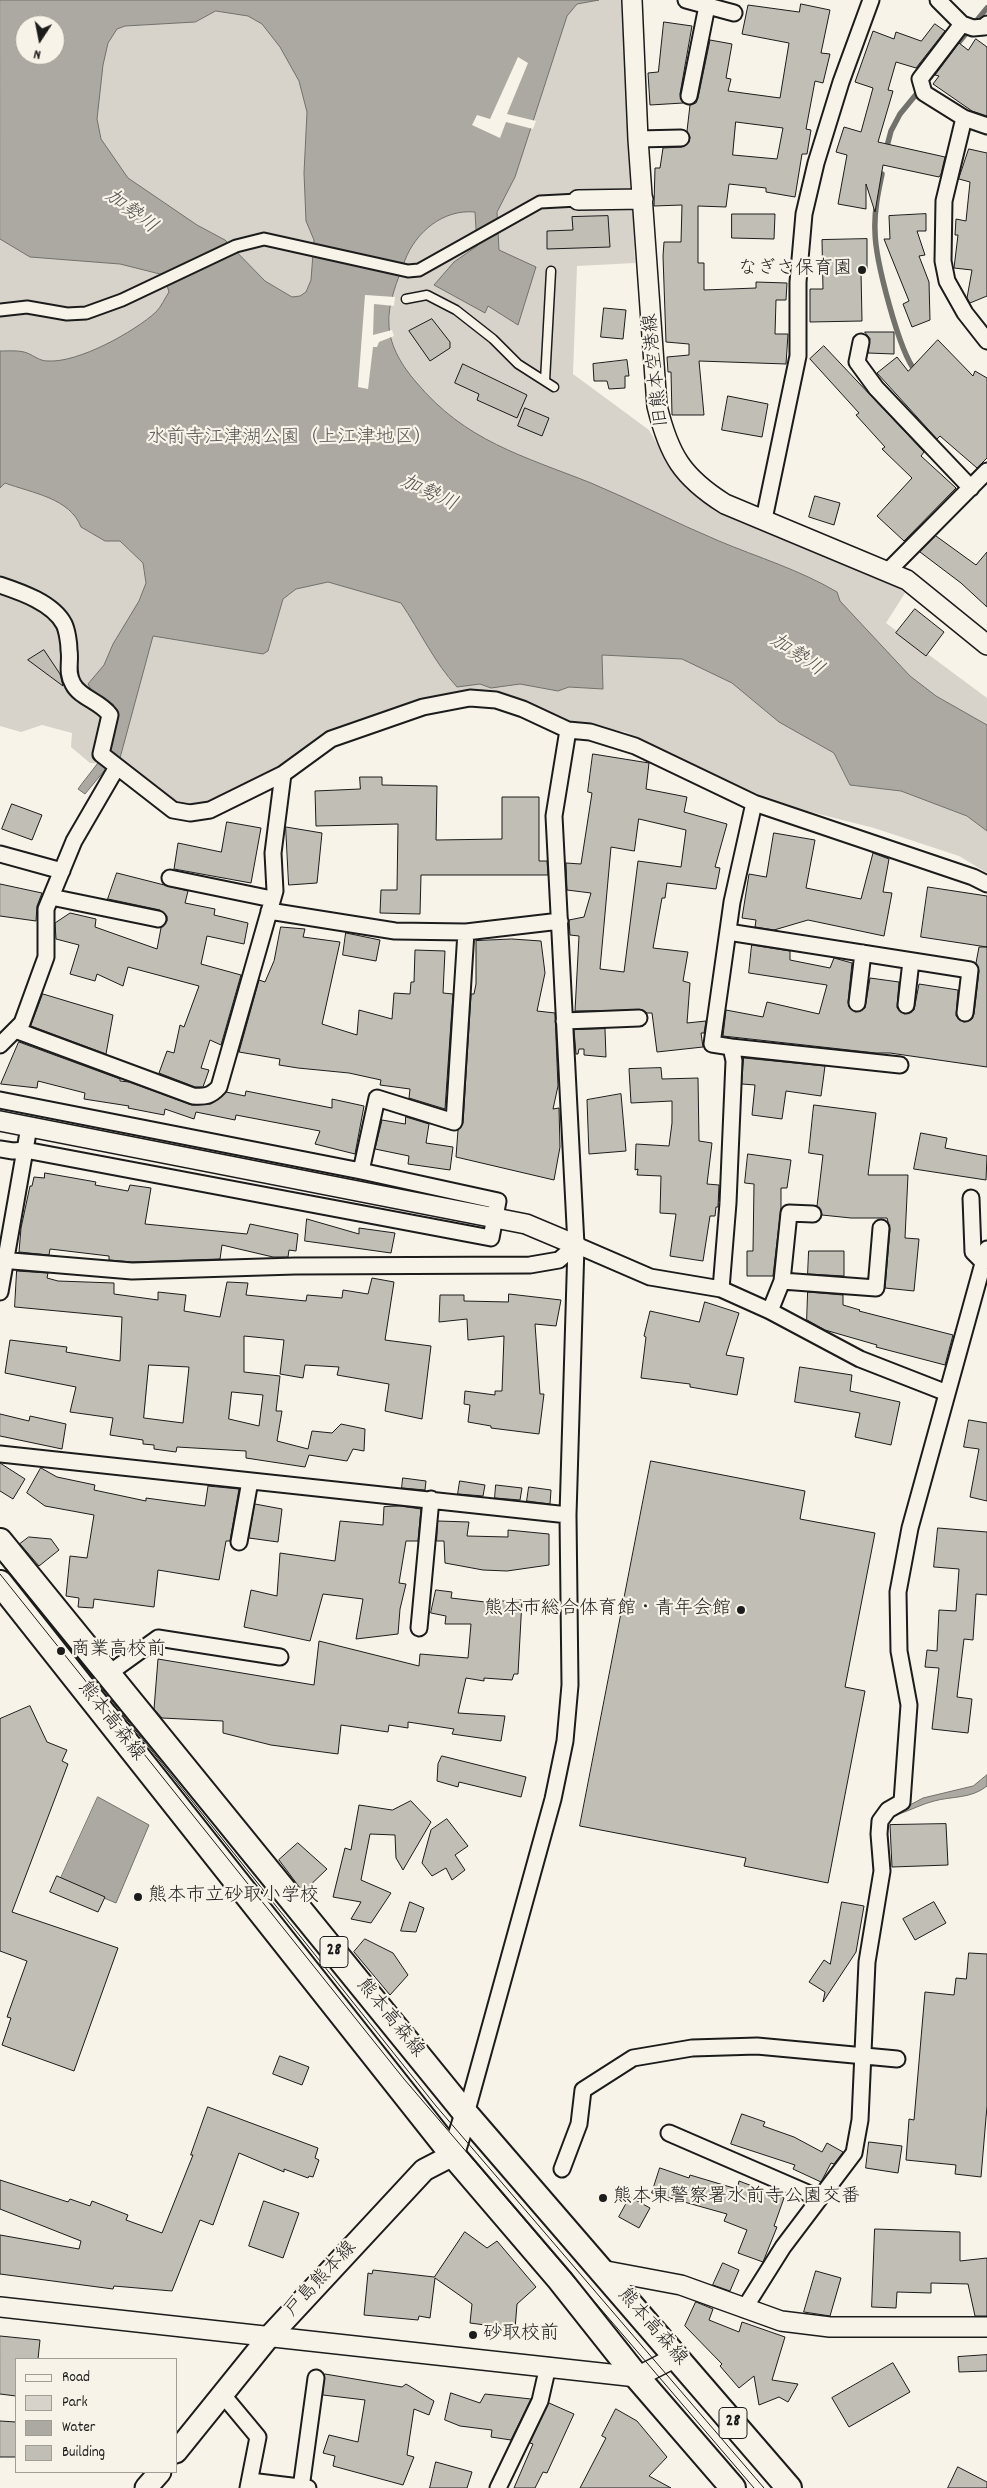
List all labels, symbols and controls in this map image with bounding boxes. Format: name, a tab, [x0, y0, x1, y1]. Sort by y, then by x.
north arrow	[15, 15, 65, 65]
text: N	[32, 43, 43, 64]
water label: 加勢川	[99, 185, 161, 241]
place label: なぎさ保育園	[738, 259, 852, 281]
marker: なぎさ保育園	[856, 264, 868, 276]
street label: 旧熊本空港線	[641, 312, 675, 428]
park label: 水前寺江津湖公園（上江津地区）	[148, 428, 432, 450]
water label: 加勢川	[396, 471, 460, 519]
water label: 加勢川	[764, 630, 828, 684]
place label: 熊本市総合体育館・青年会館	[484, 1599, 731, 1621]
marker: 熊本市総合体育館・青年会館	[735, 1604, 747, 1616]
place label: 商業高校前	[71, 1640, 166, 1662]
marker: 商業高校前	[55, 1645, 67, 1657]
street label: 熊本高森線	[72, 1678, 148, 1766]
place label: 熊本市立砂取小学校	[148, 1886, 319, 1908]
marker: 熊本市立砂取小学校	[132, 1891, 144, 1903]
road number: 28	[320, 1936, 348, 1968]
street label: 熊本高森線	[350, 1975, 428, 2063]
place label: 熊本東警察署水前寺公園交番	[613, 2187, 860, 2209]
marker: 熊本東警察署水前寺公園交番	[597, 2192, 609, 2204]
street label: 戸島熊本線	[281, 2237, 363, 2323]
street label: 熊本高森線	[611, 2285, 691, 2371]
place label: 砂取校前	[483, 2324, 559, 2346]
marker: 砂取校前	[467, 2329, 479, 2341]
legend	[15, 2358, 178, 2473]
text: Road	[62, 2367, 90, 2389]
text: Park	[62, 2392, 88, 2414]
road number: 28	[719, 2408, 747, 2438]
text: Water	[62, 2417, 95, 2439]
text: Building	[62, 2442, 105, 2464]

